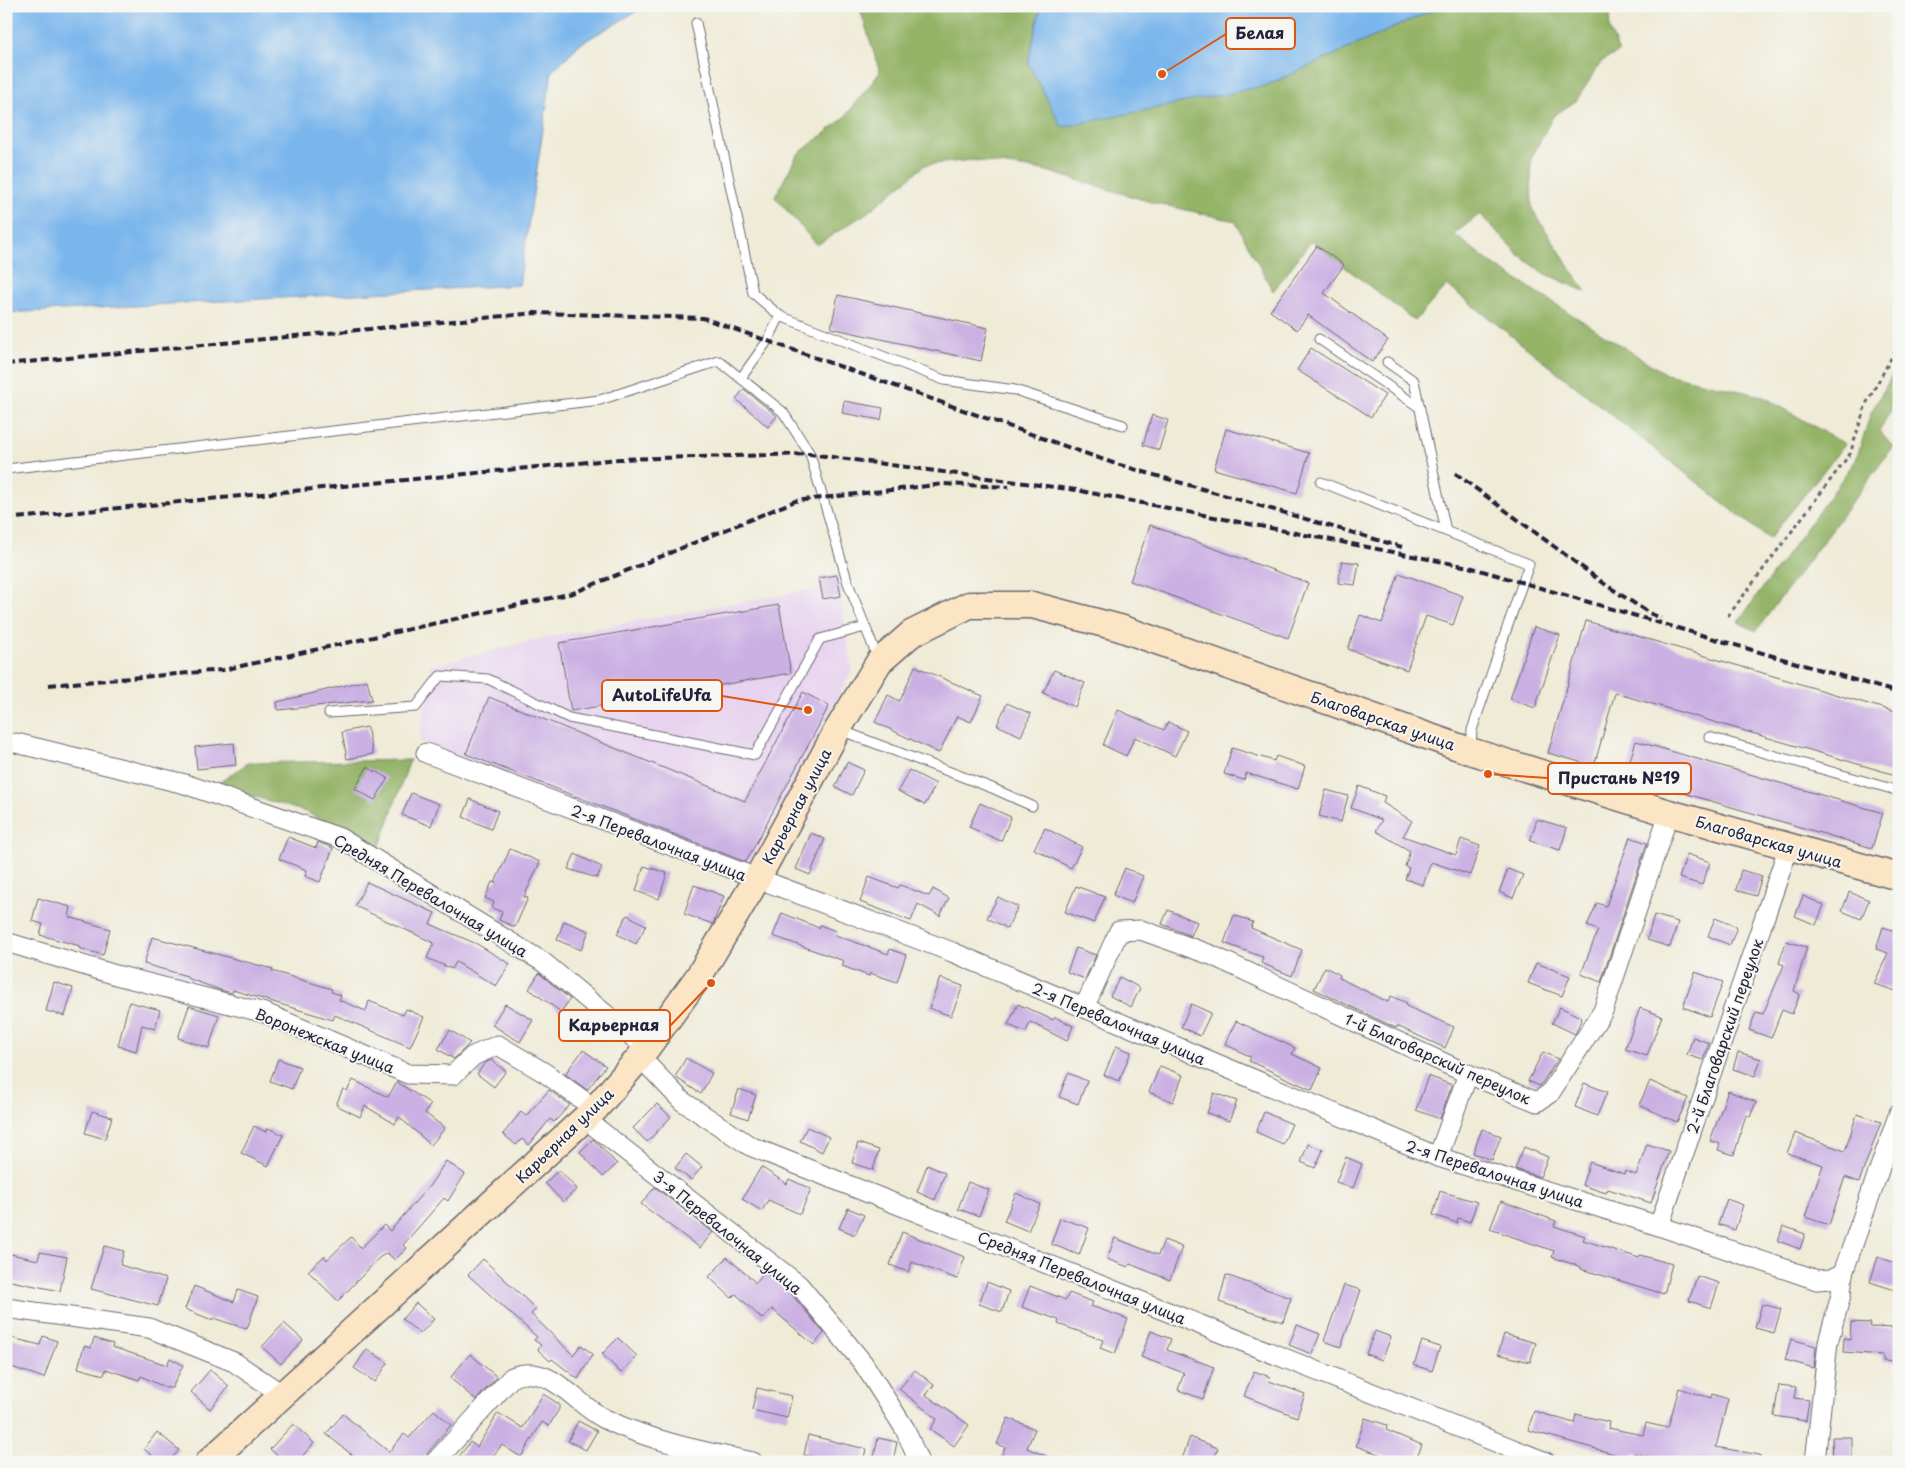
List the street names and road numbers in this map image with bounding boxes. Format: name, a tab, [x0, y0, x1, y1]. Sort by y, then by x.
street label: Благоварская улица	[1308, 684, 1459, 756]
street label: Карьерная улица	[756, 743, 837, 868]
street label: 2-я Перевалочная улица	[568, 798, 751, 886]
street label: Благоварская улица	[1693, 809, 1846, 873]
street label: Средняя Перевалочная улица	[330, 828, 533, 962]
street label: 2-й Благоварский переулок	[1680, 935, 1768, 1137]
street label: 2-я Перевалочная улица	[1029, 976, 1210, 1070]
street label: Воронежская улица	[252, 1002, 399, 1079]
street label: 1-й Благоварский переулок	[1341, 1007, 1535, 1109]
street label: Карьерная улица	[510, 1082, 619, 1188]
street label: 2-я Перевалочная улица	[1403, 1133, 1588, 1213]
street label: 3-я Перевалочная улица	[649, 1165, 808, 1300]
street label: Средняя Перевалочная улица	[974, 1225, 1190, 1330]

